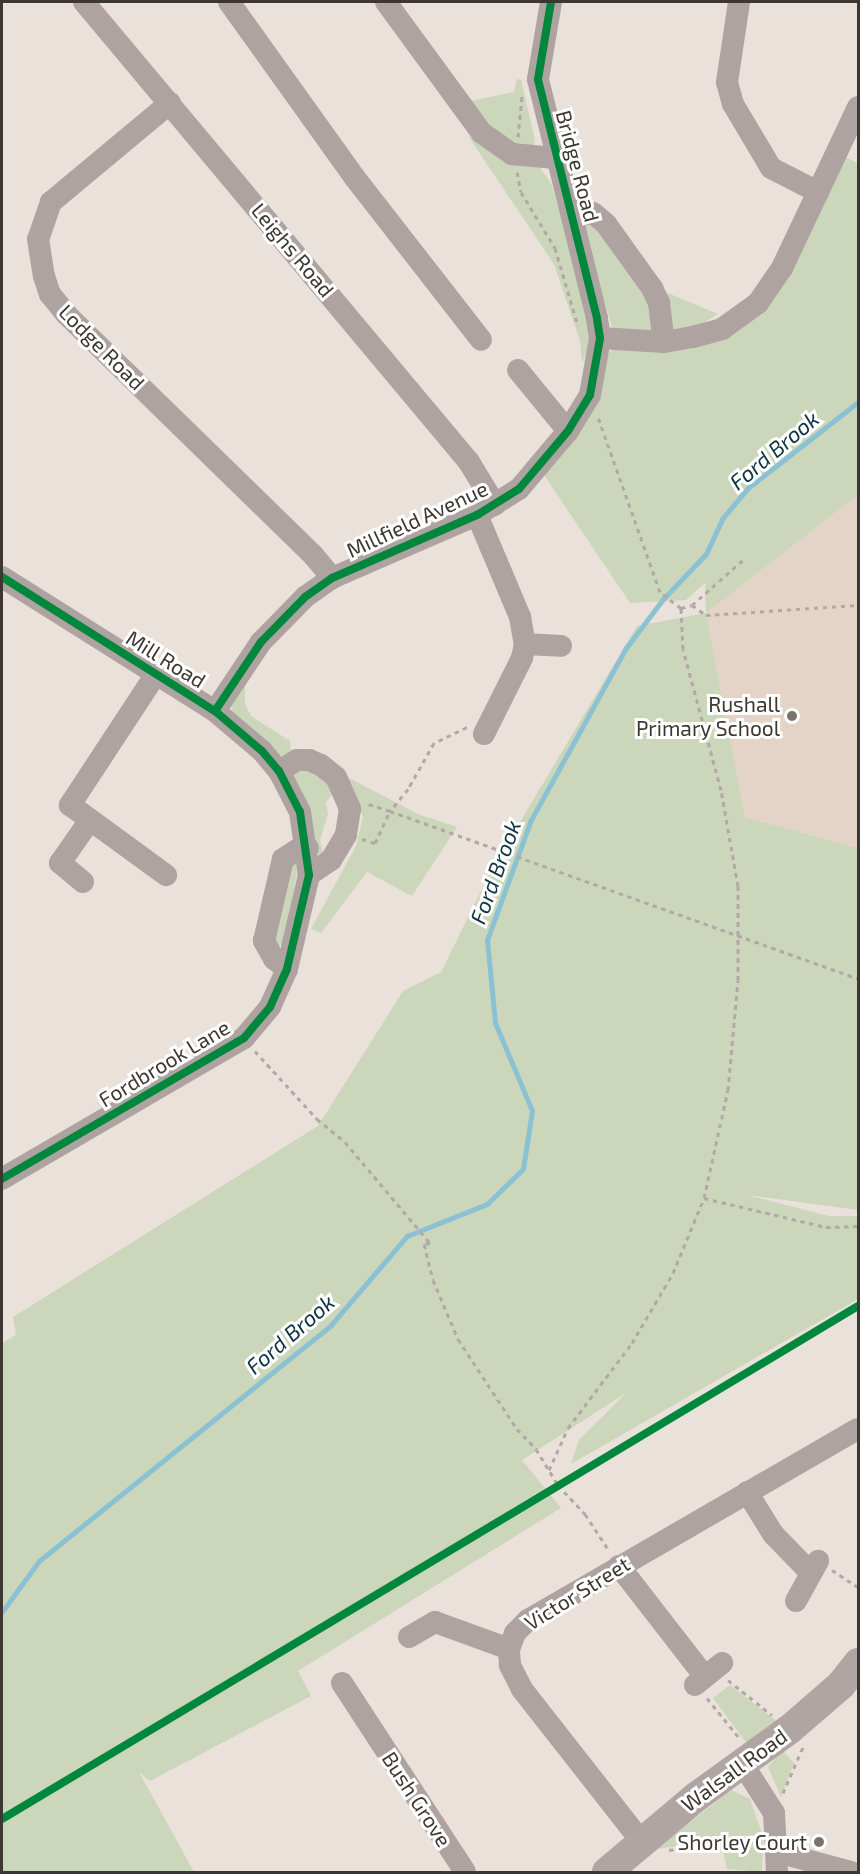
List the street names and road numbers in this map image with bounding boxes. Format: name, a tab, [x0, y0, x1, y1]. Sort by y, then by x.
street label: Bridge Road	[551, 107, 605, 225]
street label: Leighs Road	[246, 198, 340, 302]
street label: Lodge Road	[54, 299, 150, 395]
street label: Millfield Avenue	[342, 475, 492, 563]
street label: Mill Road	[122, 625, 210, 693]
street label: Fordbrook Lane	[94, 1014, 234, 1112]
street label: Victor Street	[520, 1551, 634, 1635]
street label: Walsall Road	[676, 1723, 792, 1817]
street label: Bush Grove	[377, 1747, 457, 1851]

